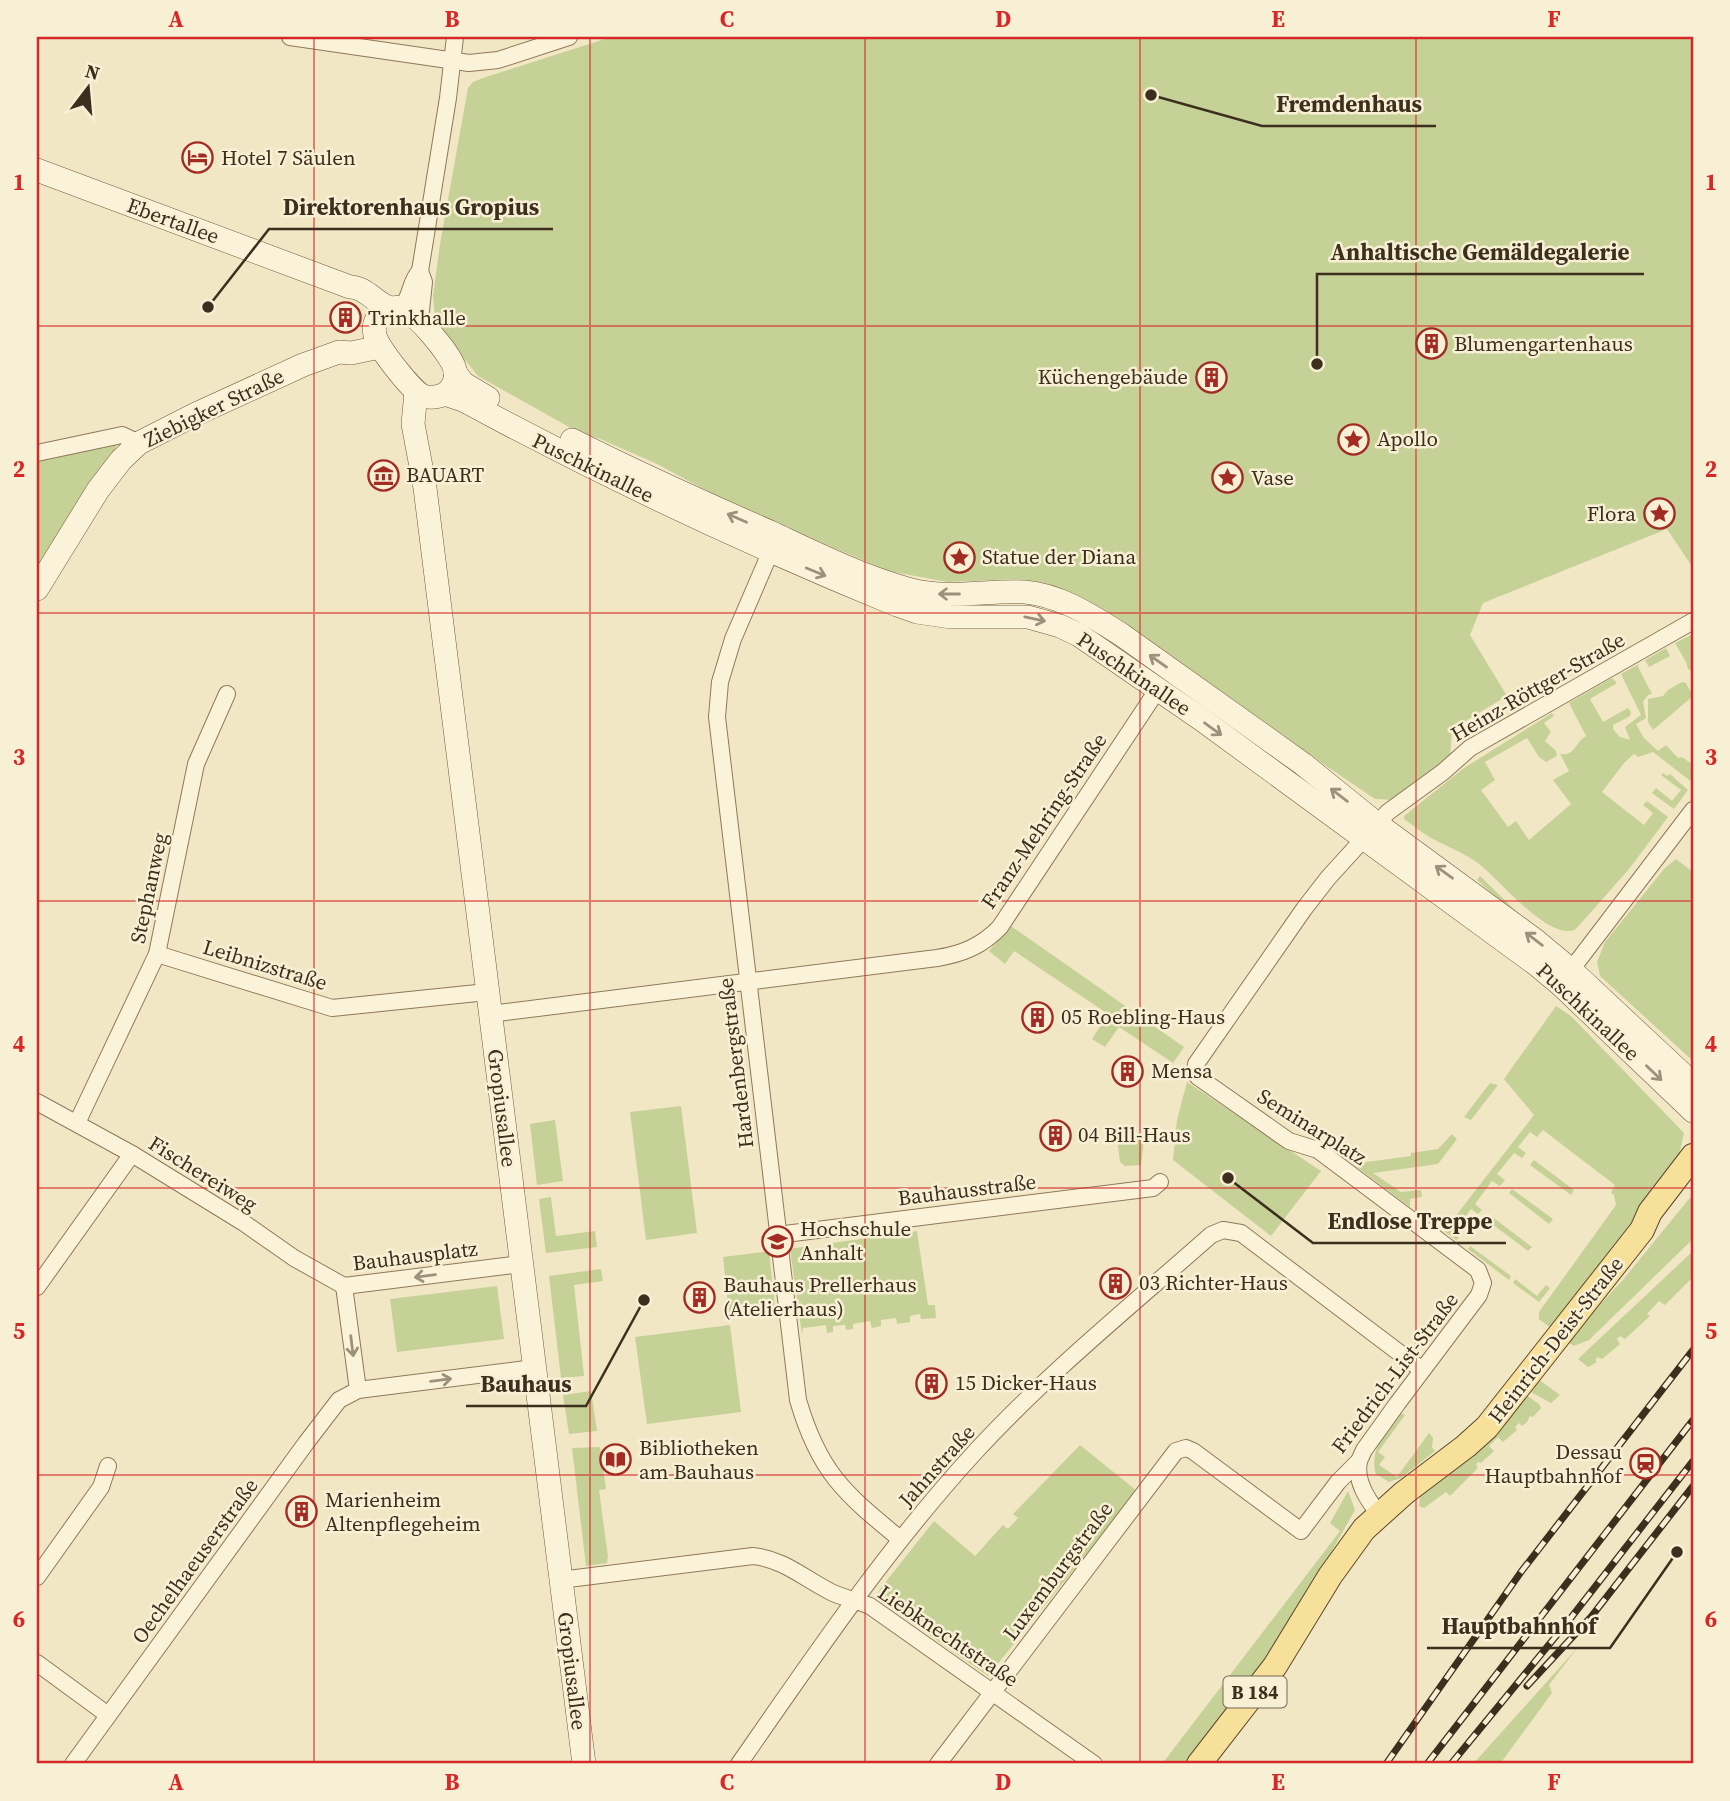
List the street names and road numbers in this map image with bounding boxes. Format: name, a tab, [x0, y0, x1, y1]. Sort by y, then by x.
street label: Ebertallee	[123, 190, 223, 251]
street label: Ziebigker Straße	[139, 361, 289, 454]
street label: Puschkinallee	[528, 426, 659, 509]
street label: Puschkinallee	[1072, 625, 1197, 722]
street label: Heinz-Röttger-Straße	[1445, 625, 1630, 748]
street label: Franz-Mehring-Straße	[974, 727, 1113, 914]
street label: Stephanweg	[123, 830, 174, 946]
street label: Leibnizstraße	[199, 932, 331, 997]
street label: Puschkinallee	[1530, 956, 1646, 1067]
street label: Hardenbergstraße	[711, 976, 760, 1150]
street label: Gropiusallee	[481, 1047, 524, 1169]
street label: Seminarplatz	[1252, 1081, 1373, 1172]
street label: Fischereiweg	[143, 1129, 263, 1219]
street label: Bauhausstraße	[896, 1167, 1038, 1212]
street label: Bauhausplatz	[351, 1233, 480, 1278]
street label: Heinrich-Deist-Straße	[1481, 1250, 1630, 1429]
street label: Friedrich-List-Straße	[1324, 1286, 1465, 1459]
street label: Jahnstraße	[891, 1418, 981, 1514]
street label: Oechelhaeuserstraße	[125, 1472, 265, 1649]
street label: Luxemburgstraße	[996, 1495, 1119, 1646]
street label: Liebknechtstraße	[872, 1578, 1024, 1693]
street label: Gropiusallee	[551, 1610, 594, 1732]
road number: B 184	[1224, 1676, 1286, 1708]

